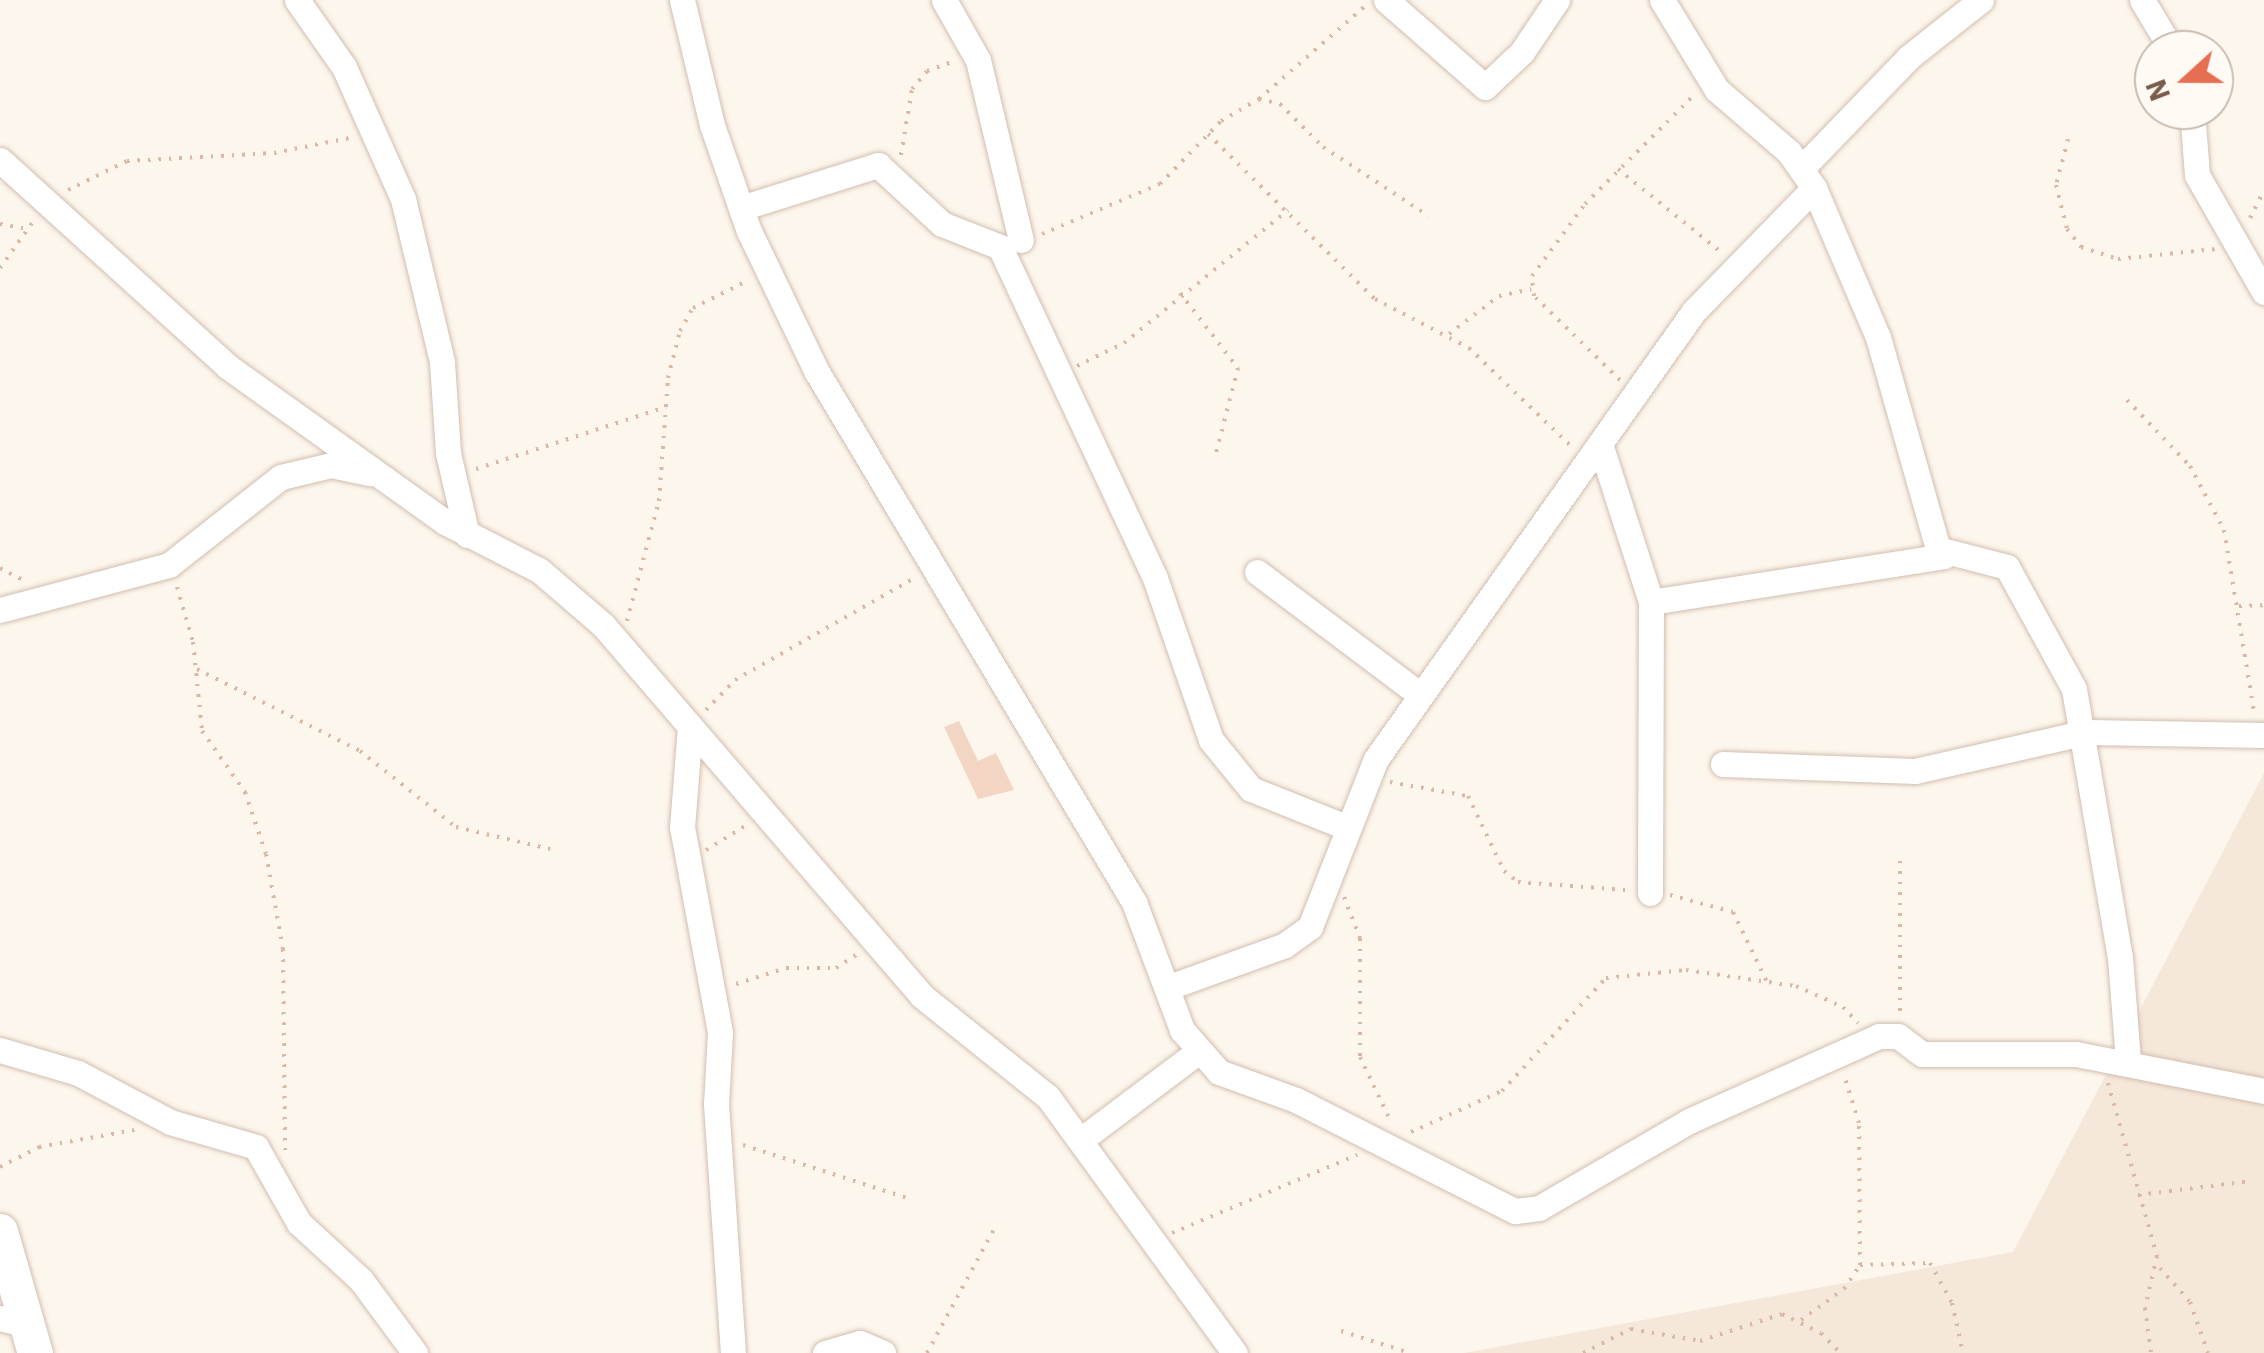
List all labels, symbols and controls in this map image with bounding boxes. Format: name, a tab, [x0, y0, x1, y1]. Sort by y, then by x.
north arrow	[2134, 30, 2234, 130]
text: N	[2136, 74, 2178, 106]

